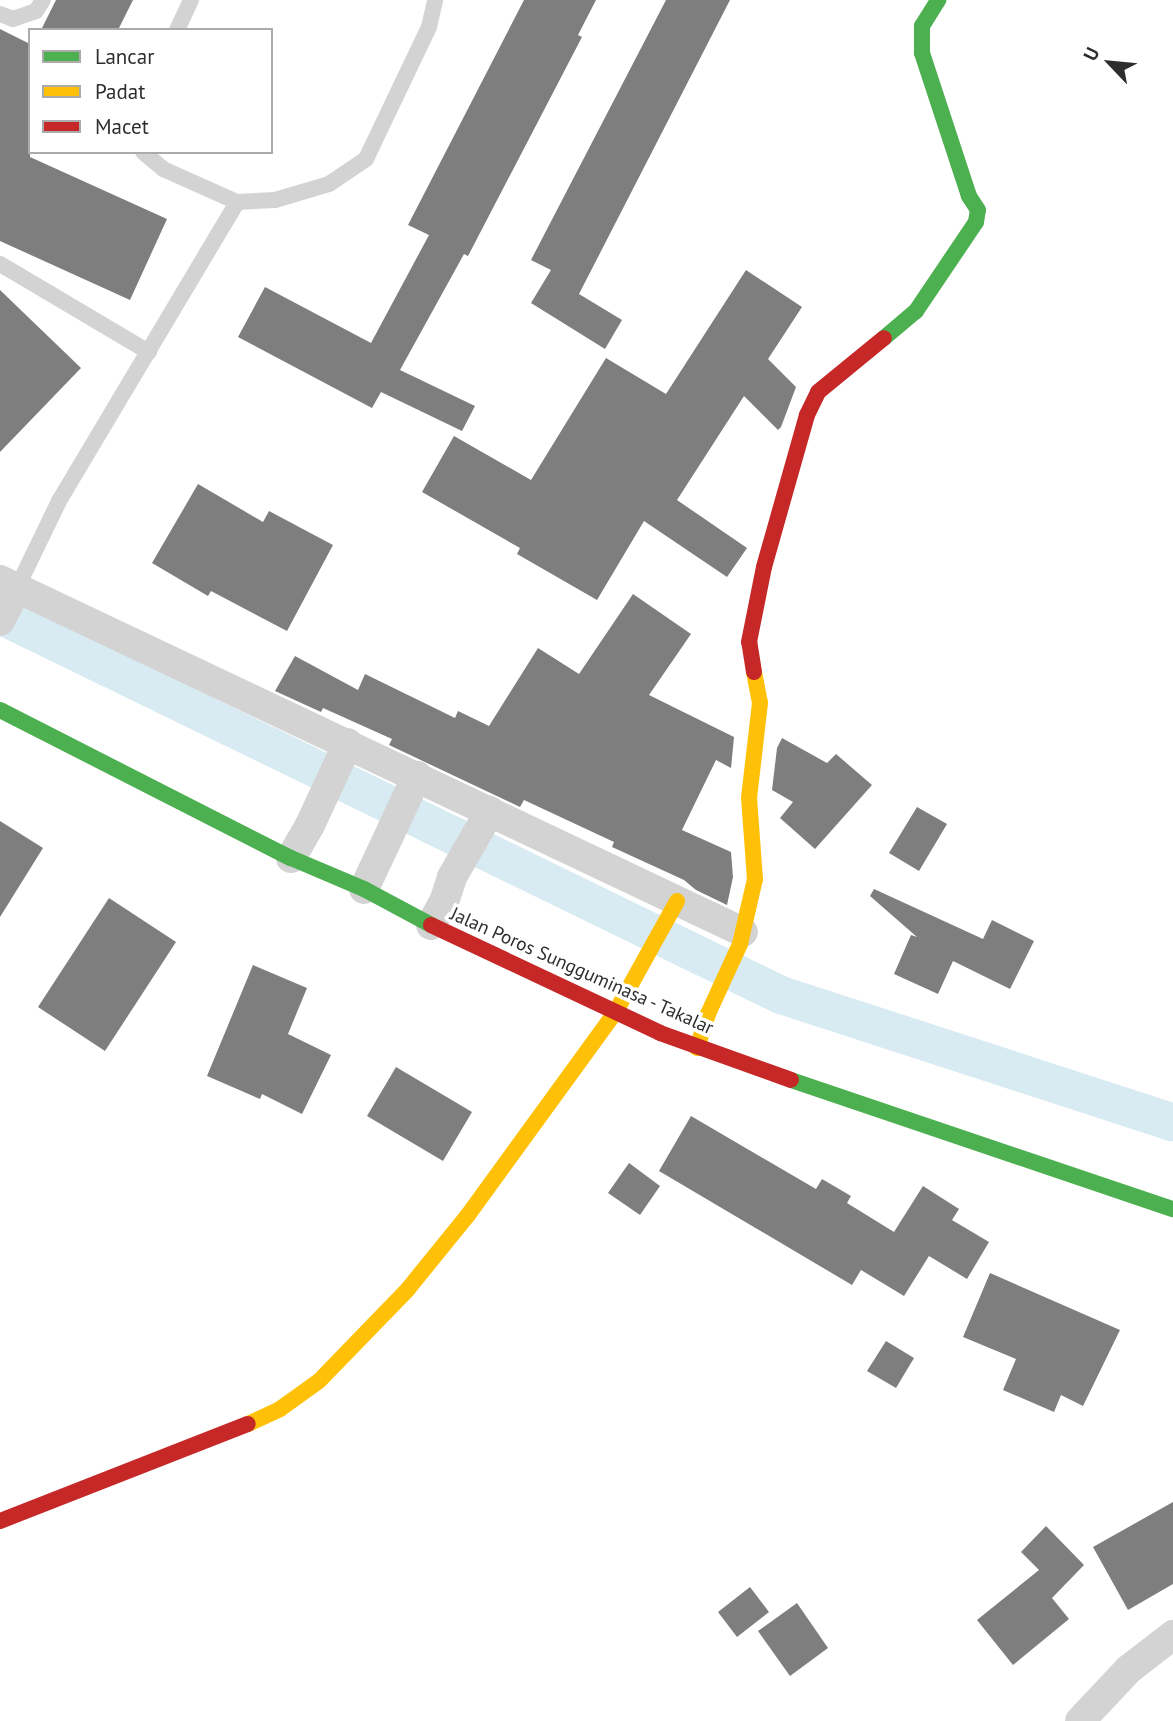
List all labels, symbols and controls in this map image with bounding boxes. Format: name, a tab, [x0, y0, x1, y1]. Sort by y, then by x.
legend	[28, 28, 273, 154]
north arrow	[1075, 28, 1145, 98]
text: Lancar	[95, 43, 154, 70]
text: U	[1078, 43, 1105, 64]
text: Padat	[95, 78, 145, 105]
text: Macet	[95, 113, 149, 140]
street label: Jalan Poros Sungguminasa - Takalar	[445, 902, 719, 1040]

